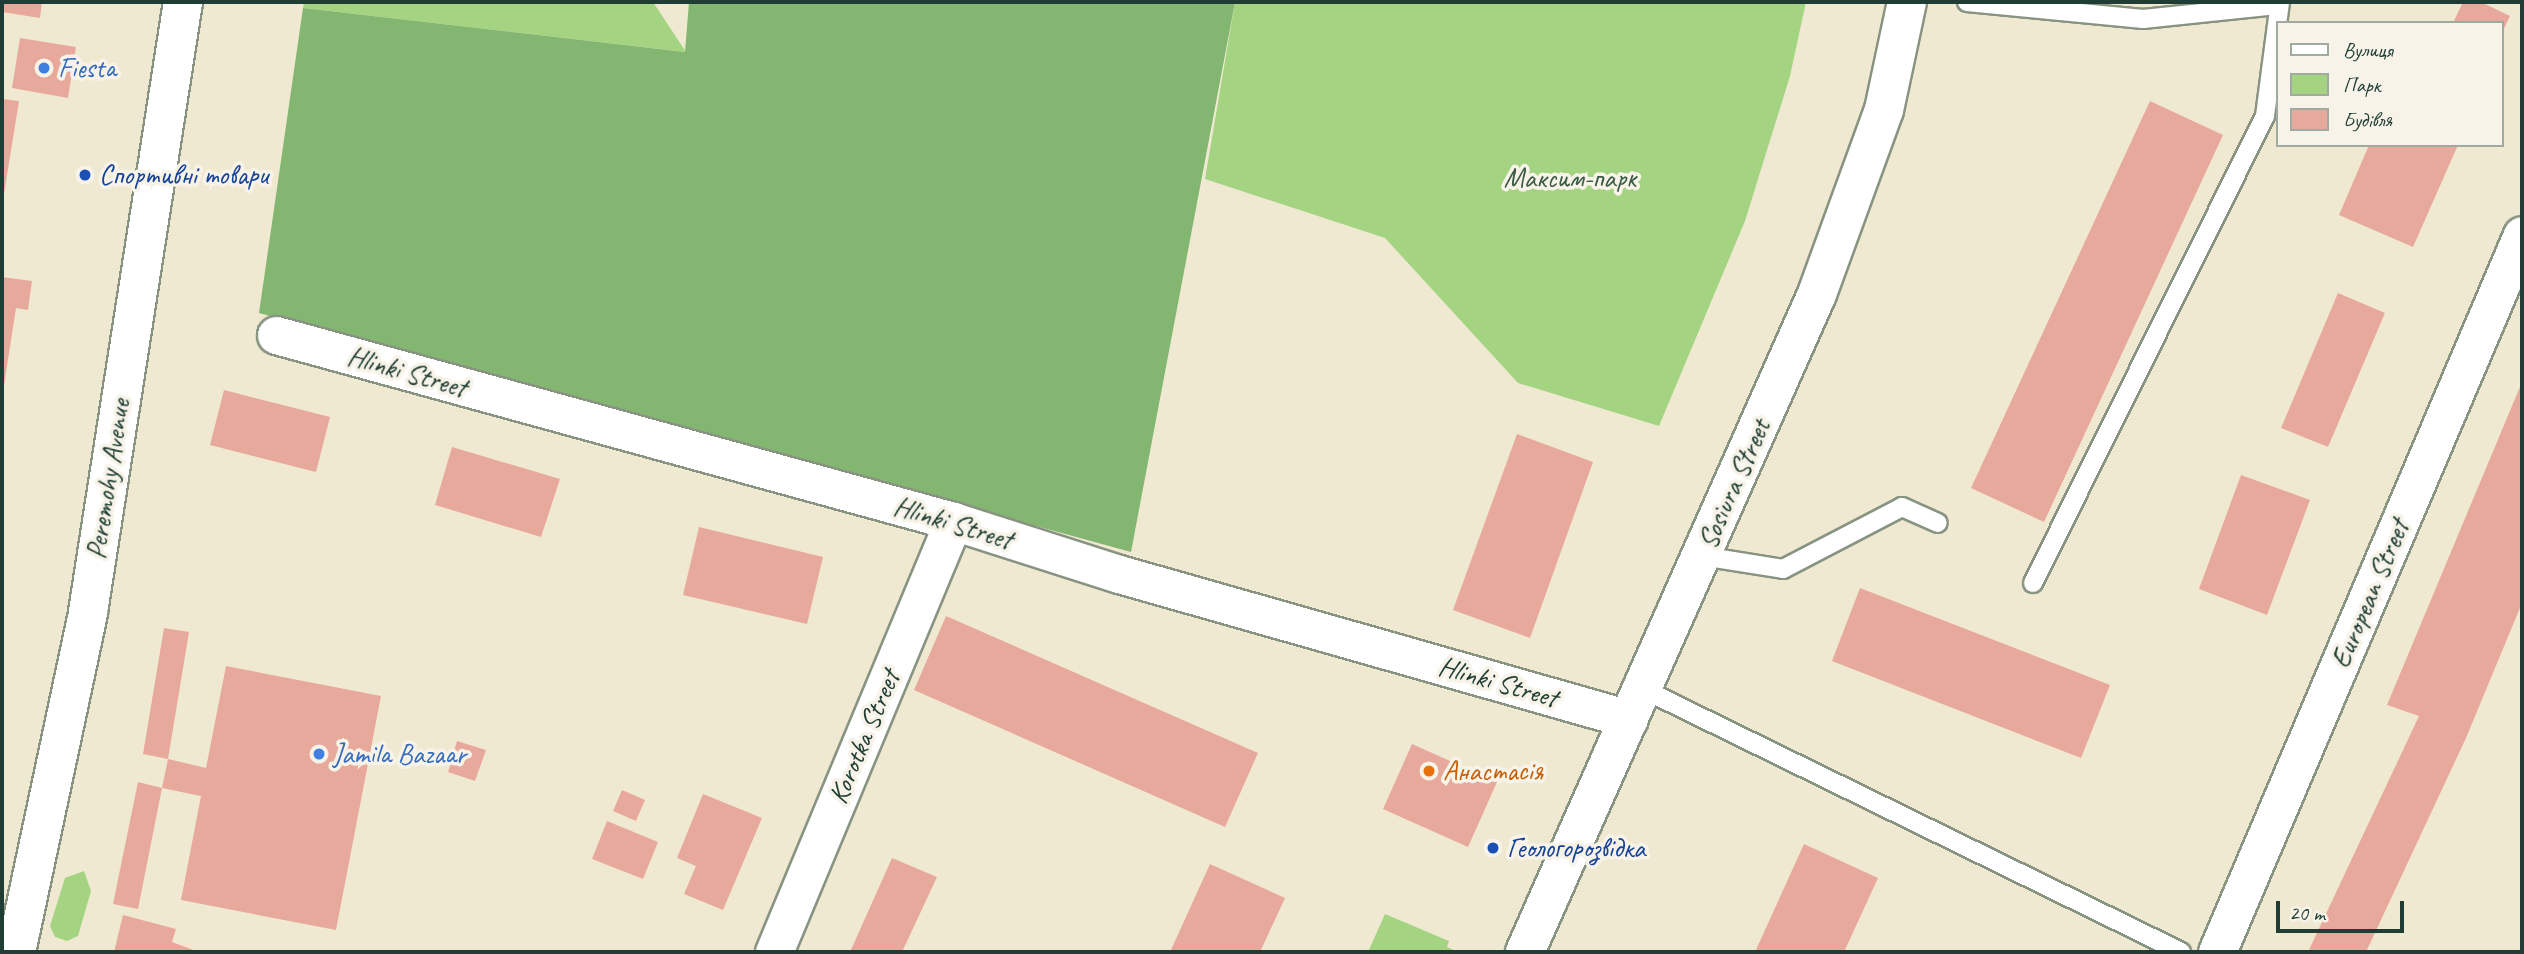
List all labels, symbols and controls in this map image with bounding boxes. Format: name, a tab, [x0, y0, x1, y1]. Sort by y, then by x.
legend	[2276, 21, 2503, 147]
text: Вулиця	[2343, 37, 2393, 63]
place label: Fiesta	[58, 51, 116, 85]
marker: Fiesta	[36, 60, 52, 76]
text: Парк	[2343, 72, 2380, 98]
text: Будівля	[2343, 107, 2392, 133]
place label: Спортивні товари	[99, 158, 268, 192]
park label: Максим-парк	[1504, 161, 1636, 195]
marker: Спортивні товари	[77, 167, 93, 183]
street label: Hlinki Street	[344, 339, 470, 405]
street label: Peremohy Avenue	[79, 397, 137, 561]
street label: Sosiura Street	[1690, 414, 1778, 554]
street label: Hlinki Street	[890, 489, 1016, 557]
street label: European Street	[2324, 515, 2416, 673]
street label: Hlinki Street	[1435, 649, 1561, 715]
street label: Korotka Street	[821, 665, 907, 809]
place label: Jamila Bazaar	[333, 737, 466, 771]
marker: Jamila Bazaar	[311, 746, 327, 762]
place label: Анастасія	[1443, 754, 1543, 788]
marker: Анастасія	[1421, 763, 1437, 779]
place label: Геологорозвідка	[1507, 831, 1645, 865]
marker: Геологорозвідка	[1485, 840, 1501, 856]
scale bar	[2279, 888, 2407, 932]
text: 20 m	[2289, 900, 2325, 926]

